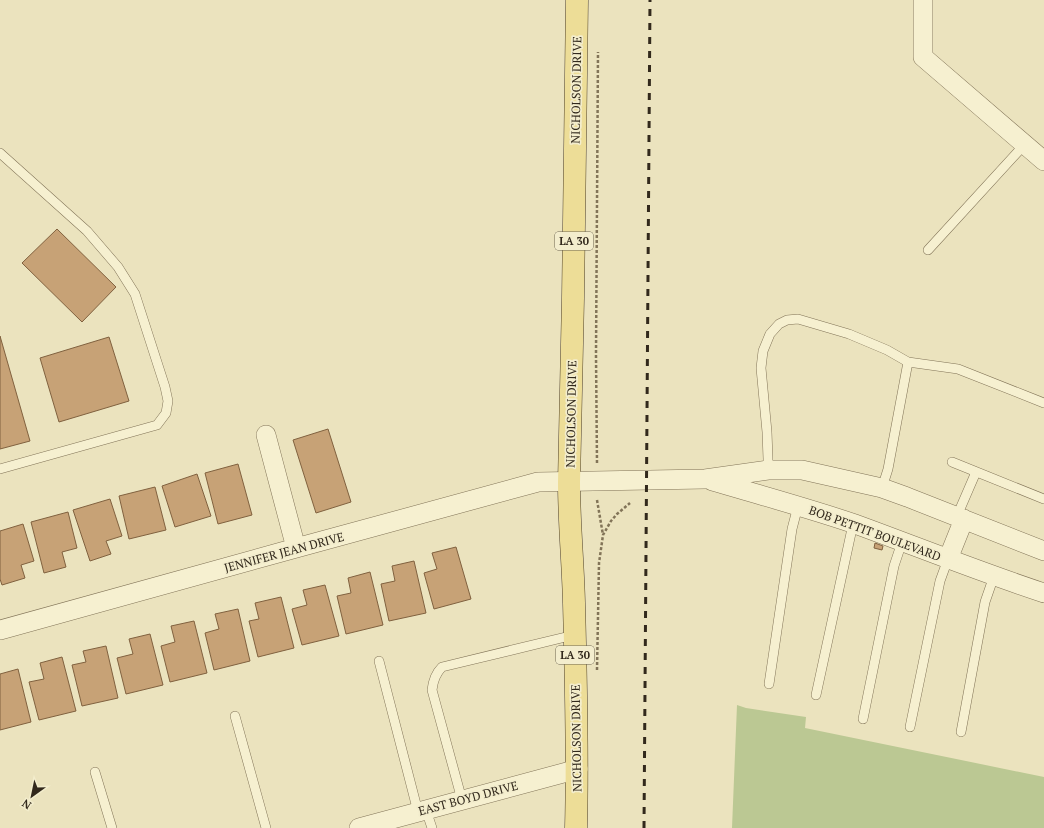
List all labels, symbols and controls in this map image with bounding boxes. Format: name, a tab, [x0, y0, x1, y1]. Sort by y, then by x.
street label: NICHOLSON DRIVE	[568, 36, 584, 144]
road number: LA 30	[555, 232, 593, 250]
street label: NICHOLSON DRIVE	[563, 360, 579, 468]
street label: BOB PETTIT BOULEVARD	[807, 502, 943, 564]
street label: JENNIFER JEAN DRIVE	[222, 529, 346, 575]
road number: LA 30	[556, 646, 594, 664]
street label: NICHOLSON DRIVE	[568, 684, 584, 792]
north arrow	[12, 776, 52, 816]
street label: EAST BOYD DRIVE	[417, 777, 519, 818]
text: N	[19, 796, 34, 813]

